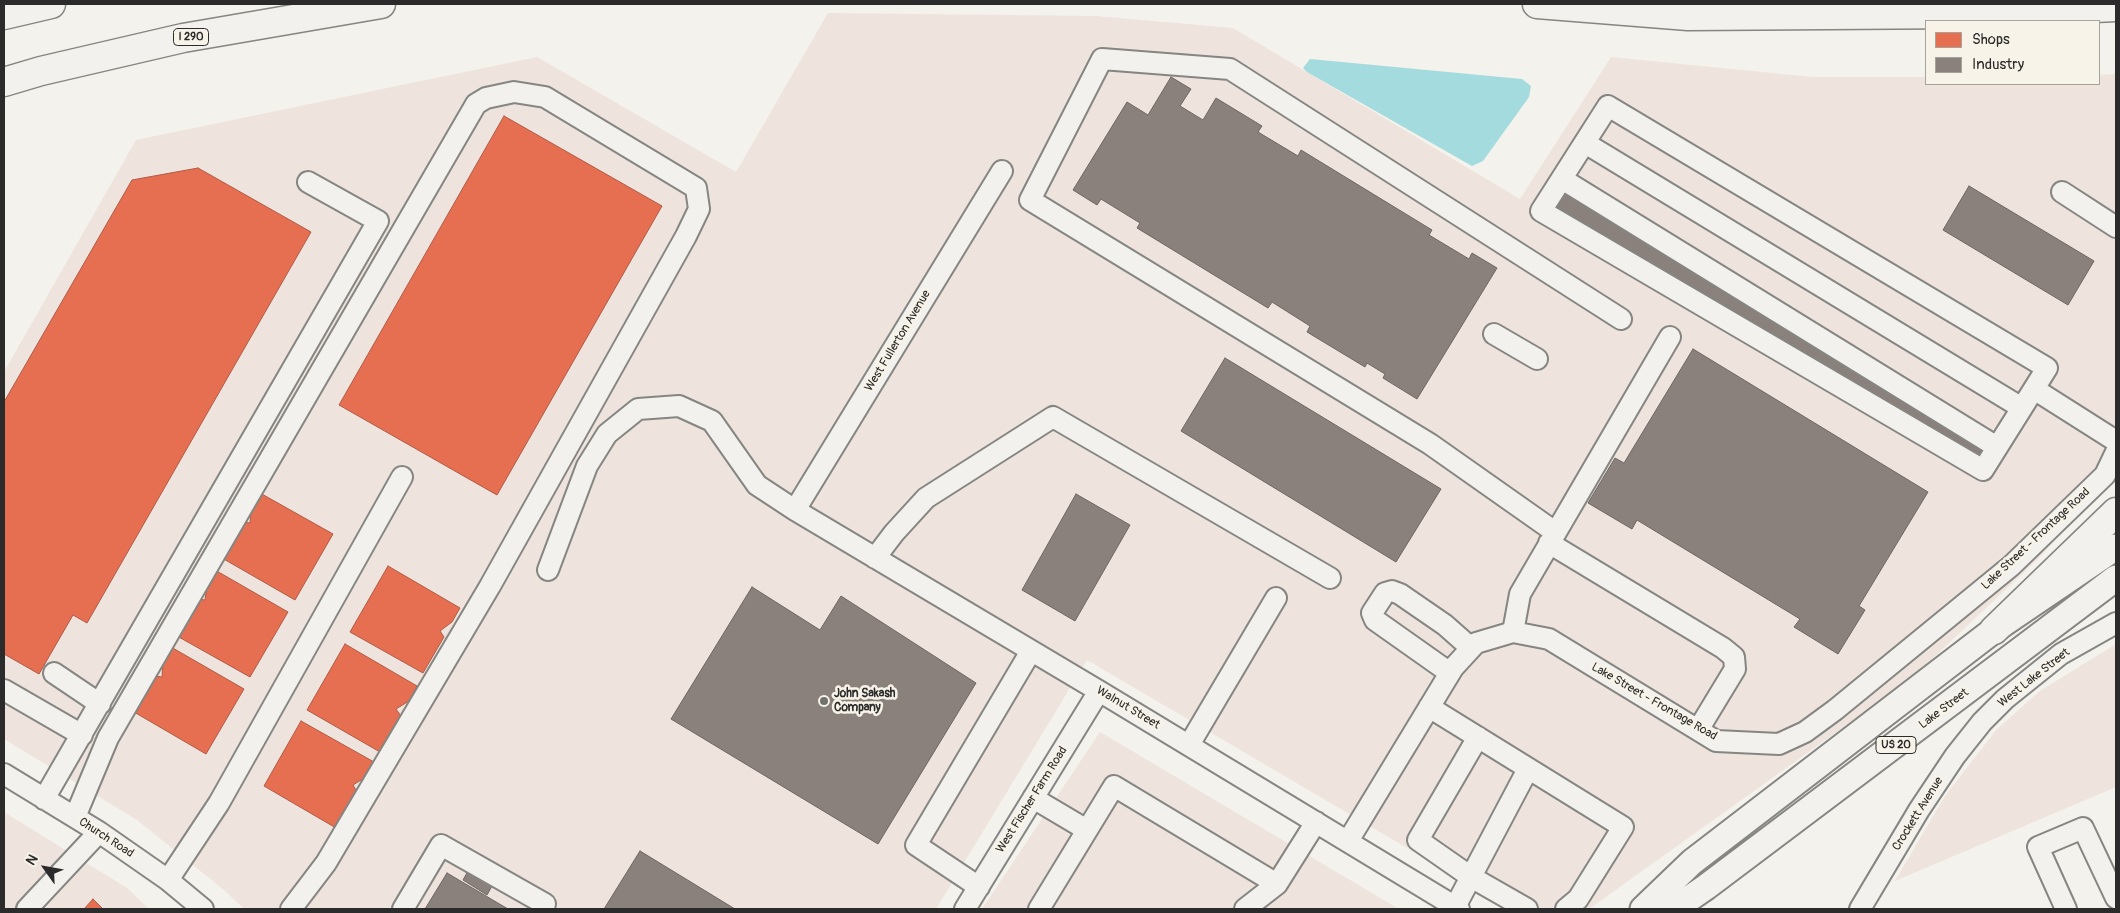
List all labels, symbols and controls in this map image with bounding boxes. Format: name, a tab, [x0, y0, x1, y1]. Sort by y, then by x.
legend	[1925, 20, 2100, 85]
road number: I 290	[174, 28, 208, 46]
text: Shops	[1972, 30, 2010, 49]
text: Industry	[1972, 55, 2024, 74]
street label: West Fullerton Avenue	[862, 288, 934, 394]
street label: Lake Street - Frontage Road	[1979, 485, 2093, 593]
street label: West Lake Street	[1995, 645, 2073, 711]
street label: Lake Street - Frontage Road	[1589, 660, 1719, 744]
street label: Walnut Street	[1094, 683, 1162, 733]
street label: Lake Street	[1916, 686, 1972, 732]
place label: John Sakash Company	[834, 687, 895, 715]
marker: John Sakash Company	[818, 695, 830, 707]
road number: US 20	[1876, 736, 1916, 754]
street label: West Fischer Farm Road	[993, 744, 1071, 856]
street label: Crockett Avenue	[1890, 775, 1946, 853]
street label: Church Road	[76, 815, 136, 861]
north arrow	[20, 843, 70, 893]
text: N	[22, 851, 42, 868]

